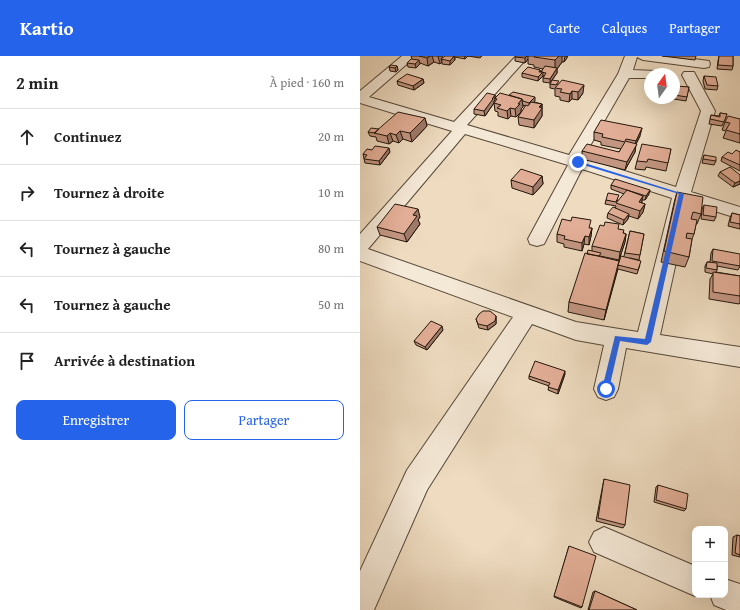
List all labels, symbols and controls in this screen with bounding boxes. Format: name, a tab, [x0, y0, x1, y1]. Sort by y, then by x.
text: Kartio	[20, 14, 74, 42]
text: Carte	[548, 18, 580, 38]
text: Calques	[602, 18, 647, 38]
text: Partager	[669, 18, 720, 38]
north arrow	[644, 68, 680, 104]
text: 2 min	[16, 70, 58, 95]
text: À pied · 160 m	[269, 73, 344, 92]
icon: ahead	[16, 126, 38, 148]
text: Continuez	[54, 126, 122, 147]
text: 20 m	[318, 127, 344, 146]
route end	[569, 153, 587, 171]
icon: right	[16, 182, 38, 204]
text: Tournez à droite	[54, 182, 164, 203]
text: 10 m	[318, 183, 344, 202]
icon: left	[16, 238, 38, 260]
text: Tournez à gauche	[54, 238, 171, 259]
text: 80 m	[318, 239, 344, 258]
icon: left	[16, 294, 38, 316]
text: Tournez à gauche	[54, 294, 171, 315]
text: 50 m	[318, 295, 344, 314]
icon: arrive	[16, 350, 38, 372]
text: Arrivée à destination	[54, 350, 195, 371]
route start	[597, 380, 615, 398]
button: Enregistrer	[16, 400, 176, 440]
button: Partager	[184, 400, 344, 440]
map controls	[692, 526, 728, 598]
button: +	[692, 526, 728, 562]
button: −	[692, 562, 728, 598]

